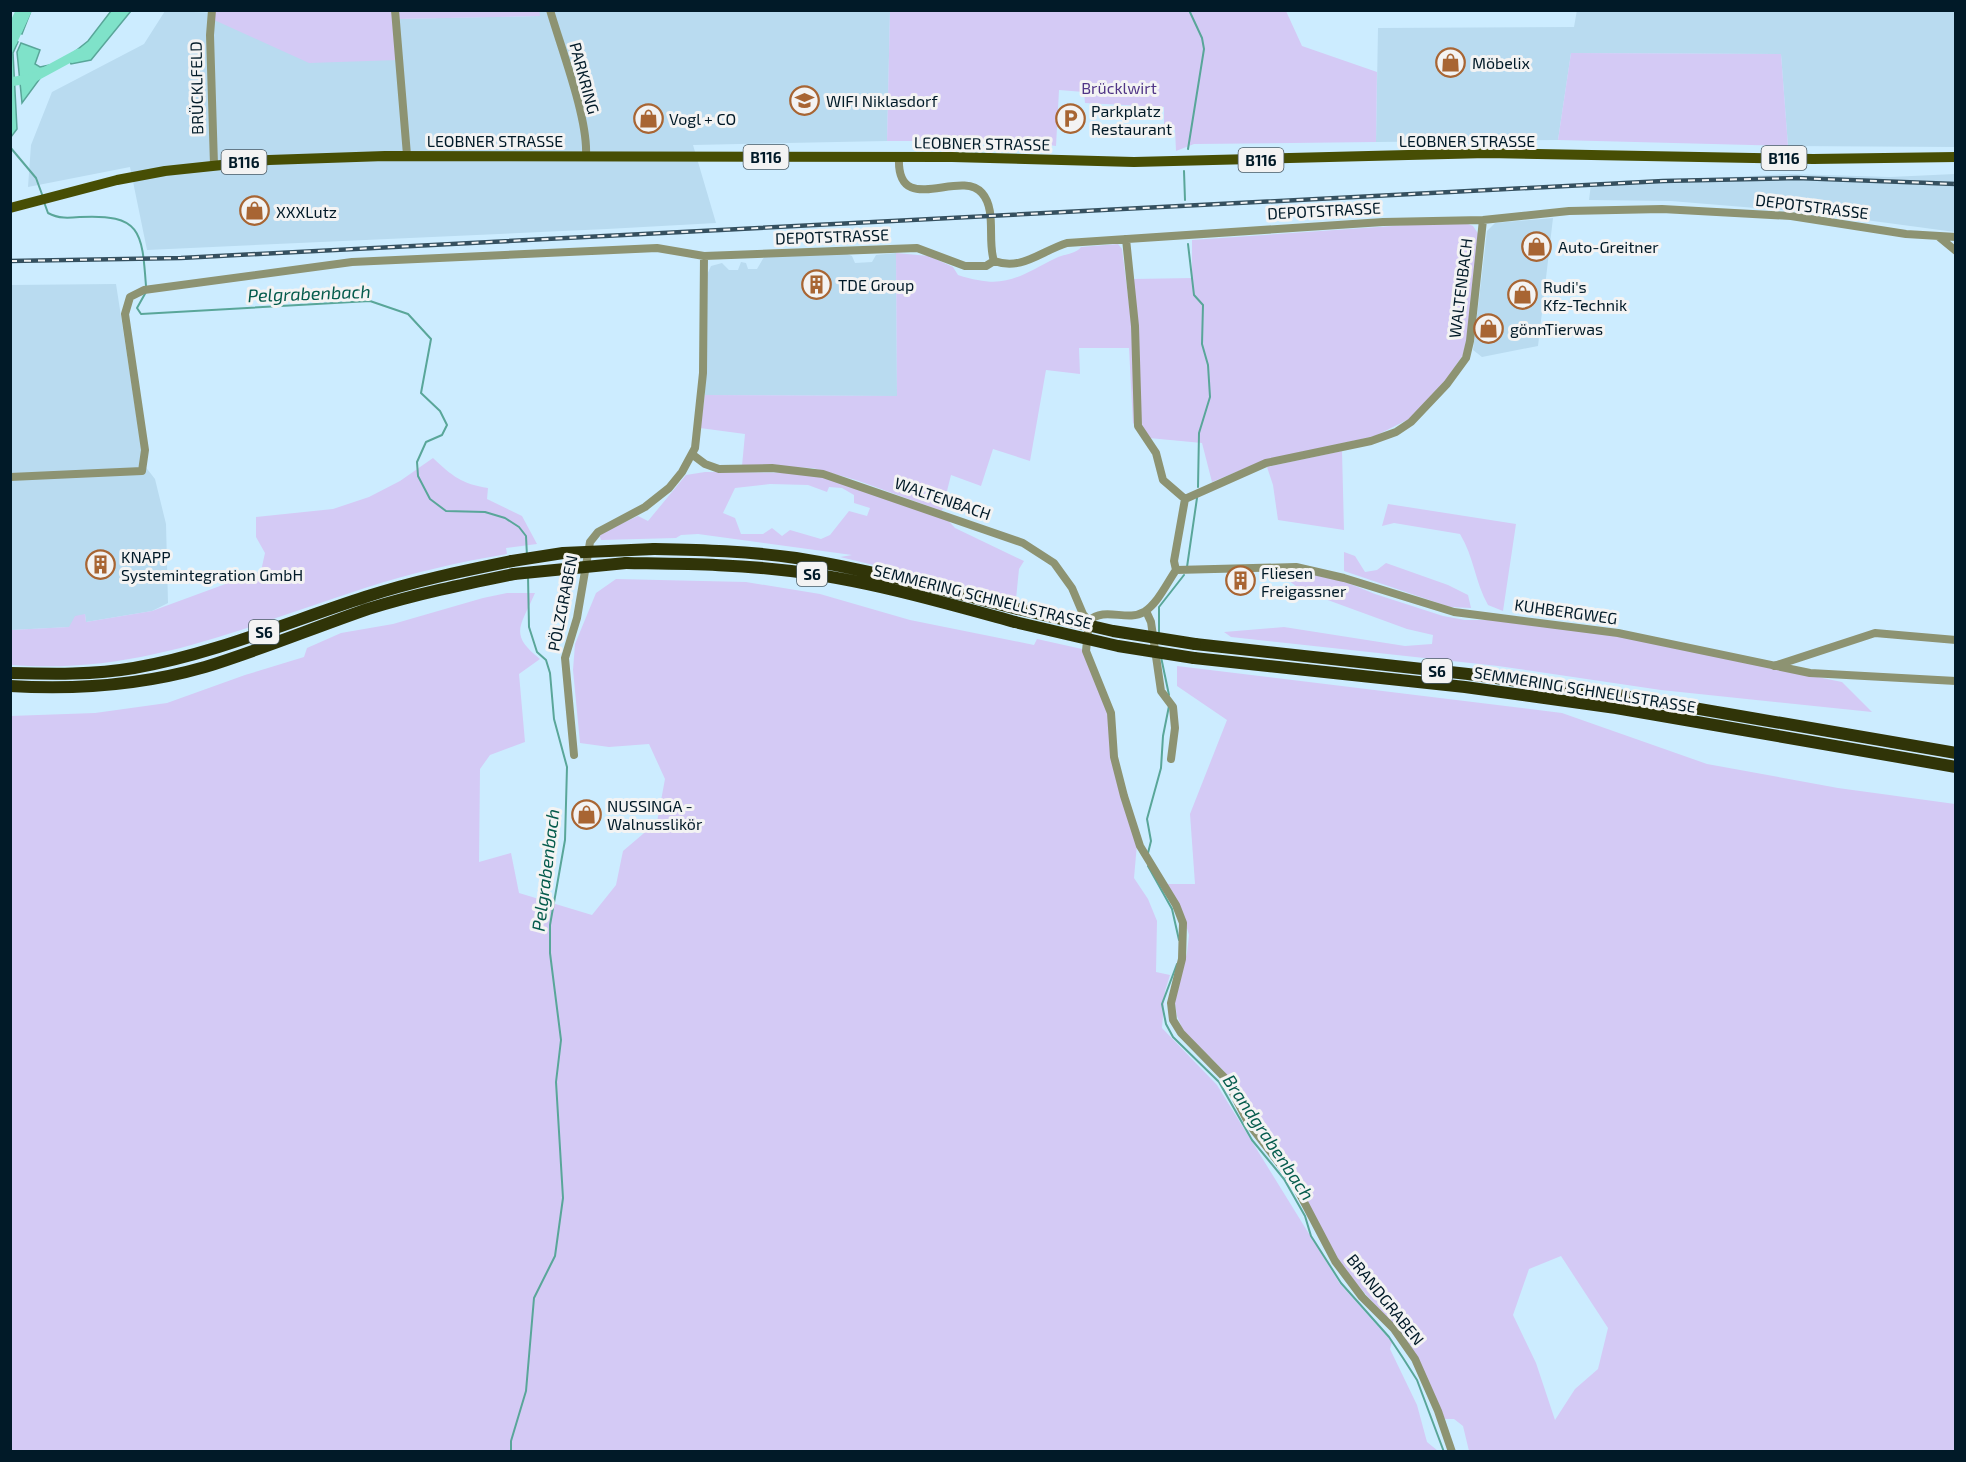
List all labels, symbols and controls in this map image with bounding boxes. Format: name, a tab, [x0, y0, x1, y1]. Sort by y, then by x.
street label: PARKRING	[566, 40, 604, 116]
street label: BRÜCKLFELD	[186, 41, 206, 135]
shop icon: Möbelix	[1435, 46, 1467, 78]
place label: Möbelix	[1472, 53, 1531, 72]
park label: Brücklwirt	[1081, 78, 1157, 97]
school or university icon: WIFI Niklasdorf	[789, 84, 821, 116]
place label: WIFI Niklasdorf	[826, 91, 938, 110]
place label: Parkplatz Restaurant	[1091, 101, 1172, 138]
shop icon: Vogl + CO	[632, 102, 664, 134]
parking icon: Parkplatz Restaurant	[1054, 103, 1086, 135]
place label: Vogl + CO	[669, 109, 736, 128]
street label: LEOBNER STRASSE	[427, 131, 563, 150]
street label: LEOBNER STRASSE	[1399, 131, 1535, 150]
street label: LEOBNER STRASSE	[914, 132, 1050, 154]
road number: B116	[744, 145, 789, 169]
road number: B116	[1762, 146, 1806, 170]
road number: B116	[1238, 148, 1284, 172]
road number: B116	[222, 150, 266, 174]
street label: DEPOTSTRASSE	[1754, 190, 1870, 222]
shop icon: XXXLutz	[239, 195, 271, 227]
street label: DEPOTSTRASSE	[1267, 198, 1381, 222]
place label: XXXLutz	[276, 202, 337, 221]
street label: DEPOTSTRASSE	[775, 225, 889, 247]
shop icon: Auto-Greitner	[1521, 230, 1553, 262]
street label: WALTENBACH	[1444, 237, 1476, 339]
place label: Auto-Greitner	[1558, 237, 1659, 256]
building icon: TDE Group	[801, 268, 833, 300]
place label: TDE Group	[838, 275, 914, 294]
place label: Rudi's Kfz-Technik	[1543, 277, 1627, 314]
shop icon: Rudi's Kfz-Technik	[1506, 279, 1538, 311]
water label: Pelgrabenbach	[247, 280, 371, 306]
shop icon: gönnTierwas	[1473, 312, 1505, 344]
place label: gönnTierwas	[1510, 319, 1603, 338]
street label: WALTENBACH	[892, 473, 994, 523]
place label: KNAPP Systemintegration GmbH	[121, 547, 303, 584]
building icon: KNAPP Systemintegration GmbH	[84, 549, 116, 581]
street label: PÖLZGRABEN	[543, 553, 581, 653]
street label: SEMMERING SCHNELLSTRASSE	[872, 560, 1094, 632]
road number: S6	[797, 562, 827, 586]
place label: Fliesen Freigassner	[1261, 563, 1347, 600]
building icon: Fliesen Freigassner	[1224, 565, 1256, 597]
street label: KUHBERGWEG	[1513, 594, 1619, 628]
road number: S6	[249, 620, 279, 644]
road number: S6	[1422, 659, 1452, 683]
street label: SEMMERING SCHNELLSTRASSE	[1473, 662, 1697, 716]
place label: NUSSINGA - Walnusslikör	[607, 796, 703, 833]
shop icon: NUSSINGA - Walnusslikör	[570, 798, 602, 830]
water label: Pelgrabenbach	[527, 807, 563, 933]
water label: Brandgrabenbach	[1219, 1070, 1319, 1204]
street label: BRANDGRABEN	[1343, 1250, 1429, 1348]

